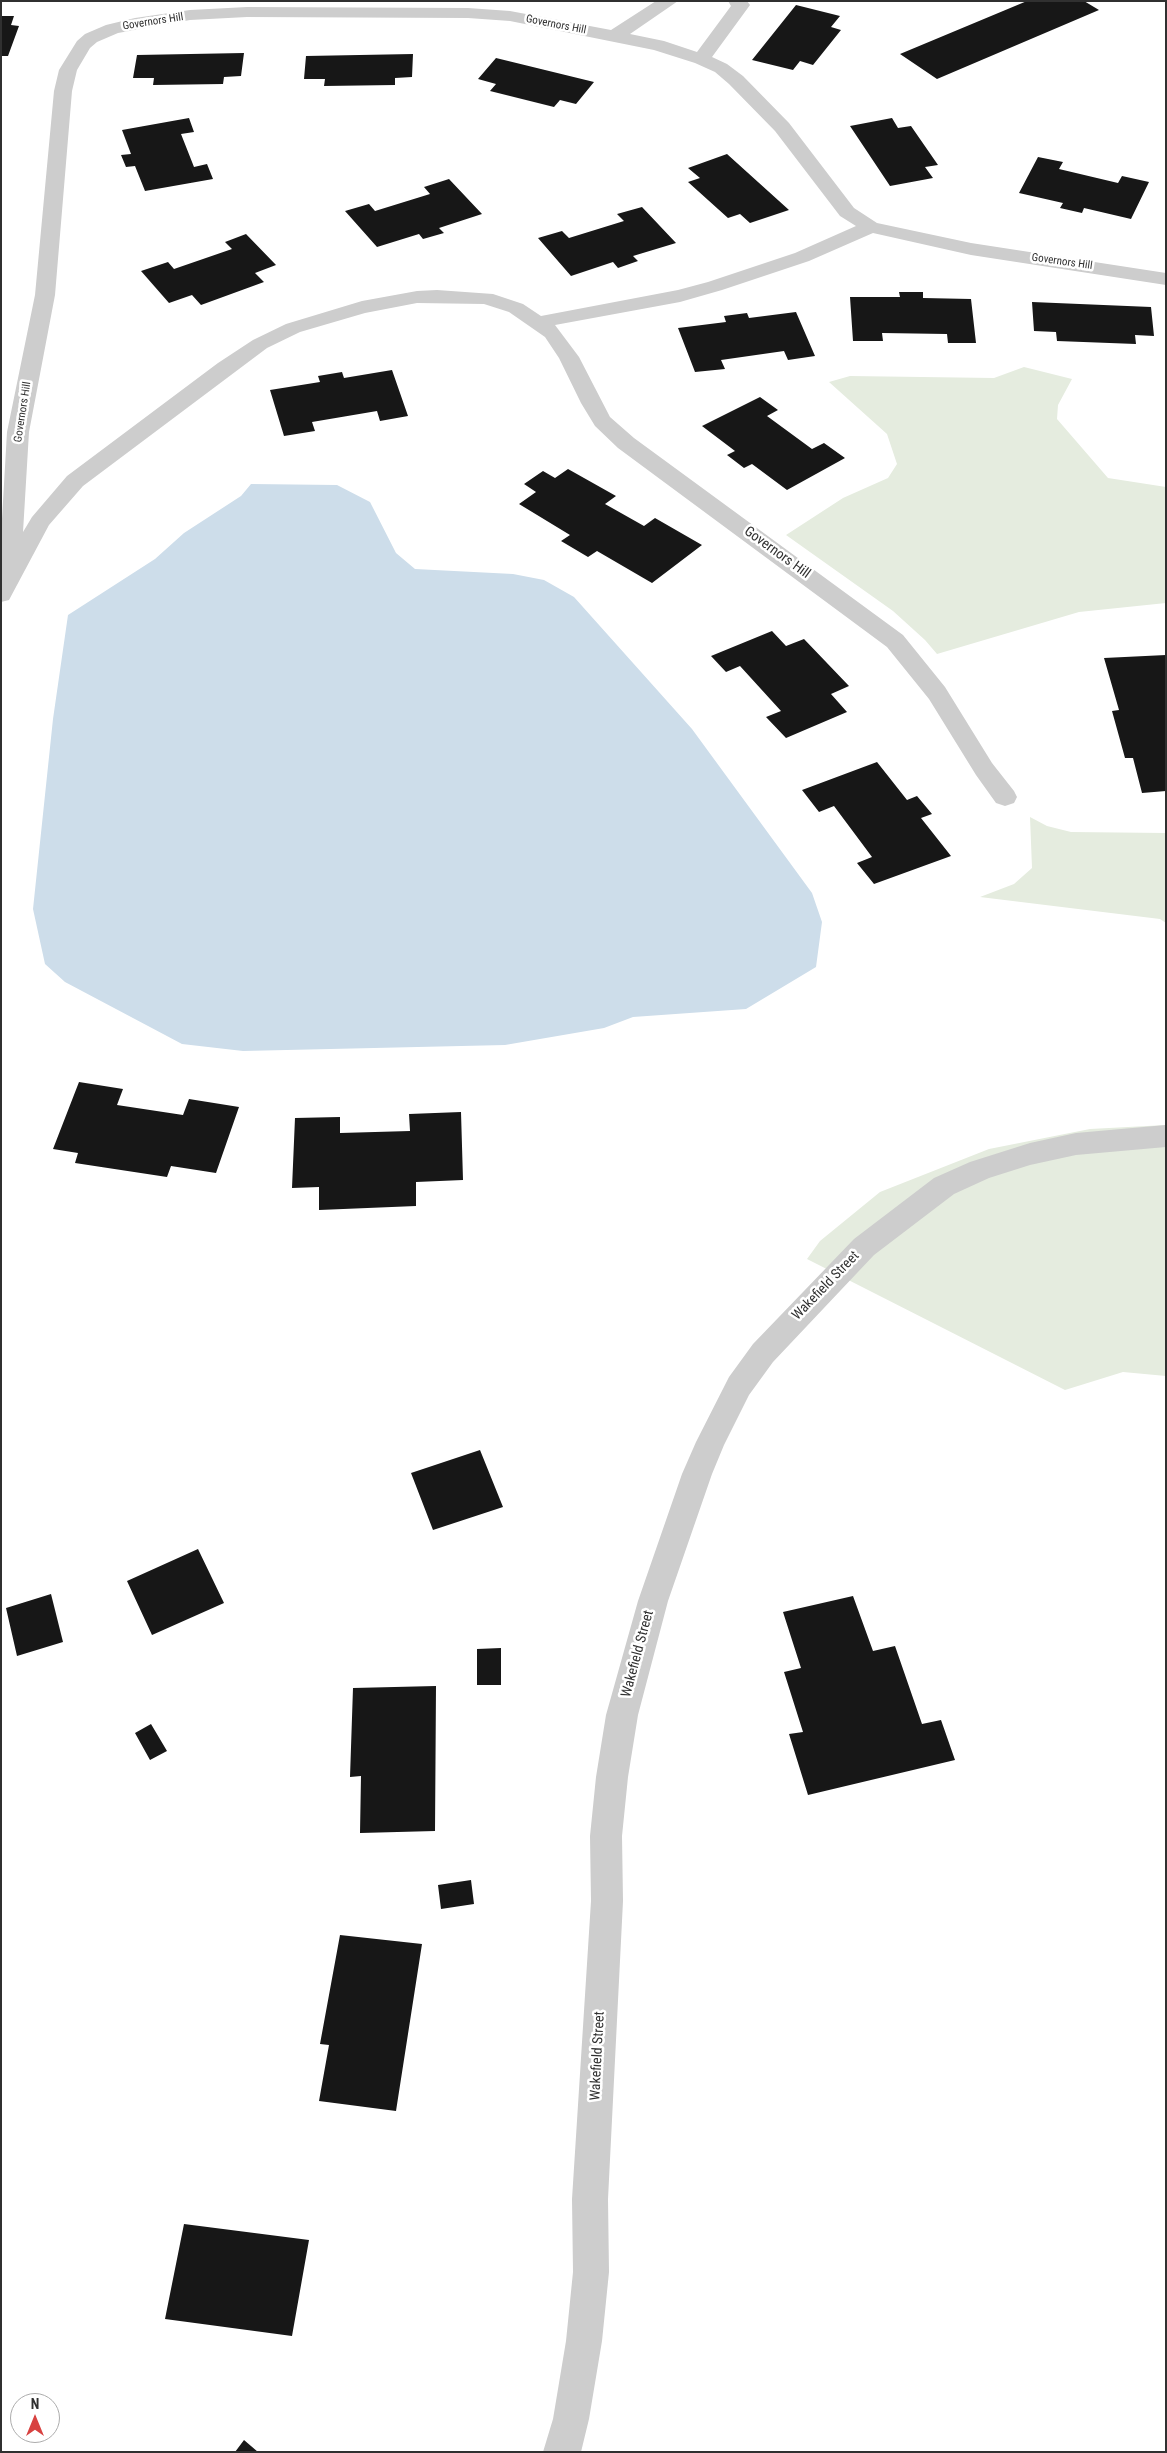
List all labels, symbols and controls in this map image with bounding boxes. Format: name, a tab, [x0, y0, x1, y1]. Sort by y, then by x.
street label: Governors Hill	[122, 11, 184, 33]
street label: Governors Hill	[525, 13, 587, 37]
street label: Governors Hill	[1031, 251, 1093, 273]
street label: Governors Hill	[12, 381, 34, 443]
street label: Governors Hill	[741, 523, 813, 583]
street label: Wakefield Street	[789, 1248, 863, 1324]
street label: Wakefield Street	[618, 1609, 658, 1699]
street label: Wakefield Street	[587, 2011, 609, 2101]
north arrow	[10, 2393, 60, 2443]
text: N	[31, 2396, 39, 2412]

